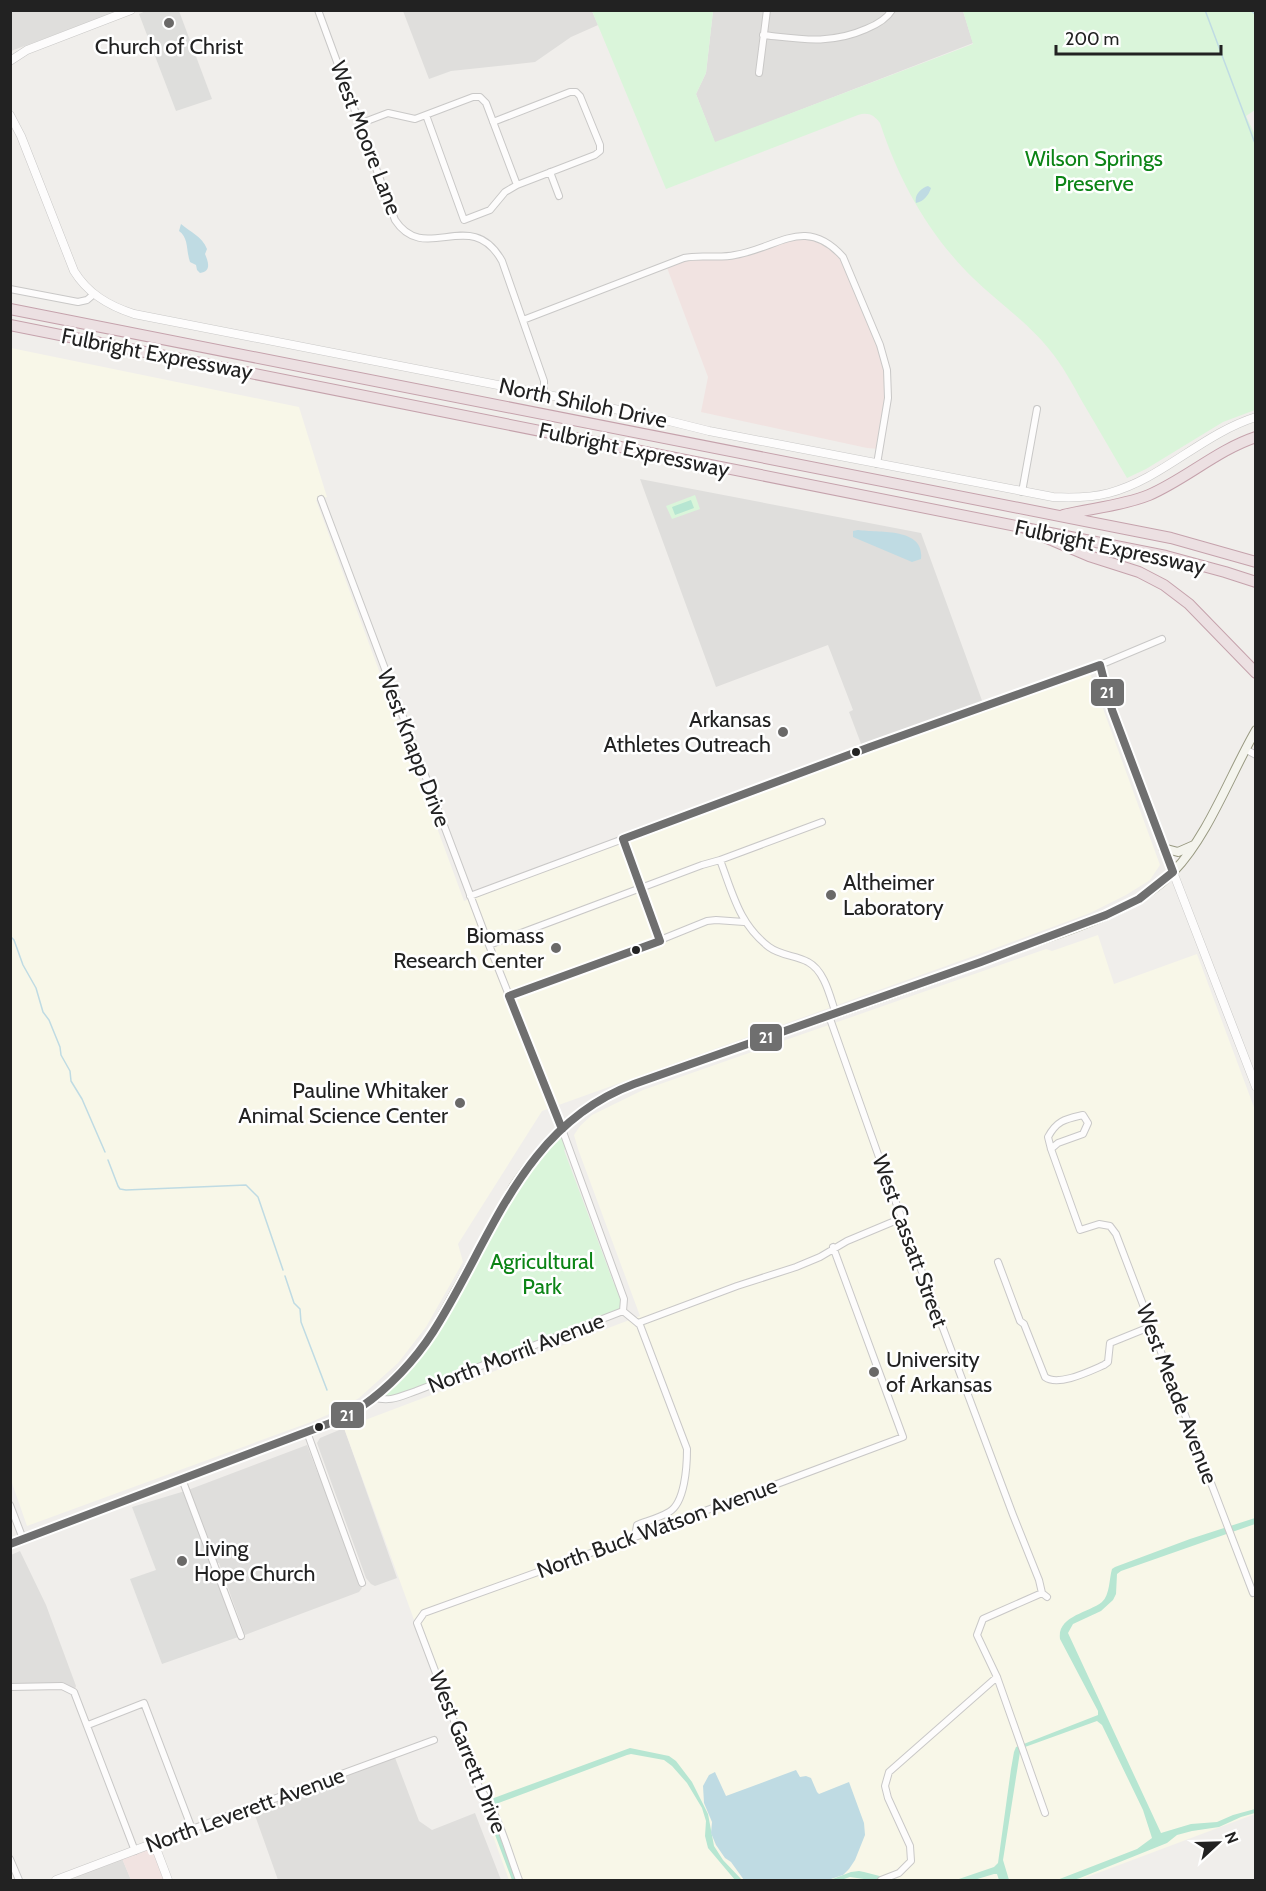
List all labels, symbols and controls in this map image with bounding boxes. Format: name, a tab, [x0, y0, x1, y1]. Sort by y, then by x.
marker: Church of Christ	[162, 16, 176, 30]
scale bar	[1056, 18, 1221, 56]
text: 200 m	[1065, 28, 1119, 50]
place label: Church of Christ	[95, 33, 244, 60]
street label: West Moore Lane	[324, 57, 408, 219]
park label: Wilson Springs Preserve	[1025, 145, 1163, 197]
street label: Fulbright Expressway	[59, 322, 255, 386]
street label: North Shiloh Drive	[496, 372, 670, 434]
street label: Fulbright Expressway	[536, 417, 732, 483]
street label: Fulbright Expressway	[1012, 514, 1208, 580]
street label: West Knapp Drive	[372, 665, 456, 831]
line badge: 21	[1090, 678, 1125, 707]
text: 21	[1100, 683, 1114, 702]
place label: Arkansas Athletes Outreach	[604, 706, 771, 758]
marker: Arkansas Athletes Outreach	[776, 725, 790, 739]
unlabelled marker	[850, 746, 862, 758]
place label: Altheimer Laboratory	[843, 869, 944, 921]
marker: Altheimer Laboratory	[824, 888, 838, 902]
place label: Biomass Research Center	[393, 922, 544, 974]
marker: Biomass Research Center	[549, 941, 563, 955]
unlabelled marker	[630, 944, 642, 956]
line badge: 21	[749, 1023, 783, 1052]
text: 21	[759, 1028, 773, 1047]
place label: Pauline Whitaker Animal Science Center	[238, 1077, 448, 1129]
marker: Pauline Whitaker Animal Science Center	[453, 1096, 467, 1110]
street label: West Cassatt Street	[866, 1151, 954, 1332]
park label: Agricultural Park	[490, 1248, 595, 1300]
street label: West Meade Avenue	[1130, 1300, 1224, 1488]
street label: North Morril Avenue	[424, 1307, 608, 1399]
place label: University of Arkansas	[886, 1346, 992, 1398]
marker: University of Arkansas	[867, 1365, 881, 1379]
line badge: 21	[330, 1401, 365, 1429]
text: 21	[340, 1406, 354, 1425]
unlabelled marker	[313, 1421, 325, 1433]
street label: North Buck Watson Avenue	[533, 1472, 781, 1584]
place label: Living Hope Church	[194, 1535, 315, 1587]
marker: Living Hope Church	[175, 1554, 189, 1568]
street label: West Garrett Drive	[423, 1667, 513, 1837]
street label: North Leverett Avenue	[142, 1761, 348, 1859]
north arrow	[1188, 1813, 1248, 1873]
text: N	[1221, 1829, 1242, 1846]

